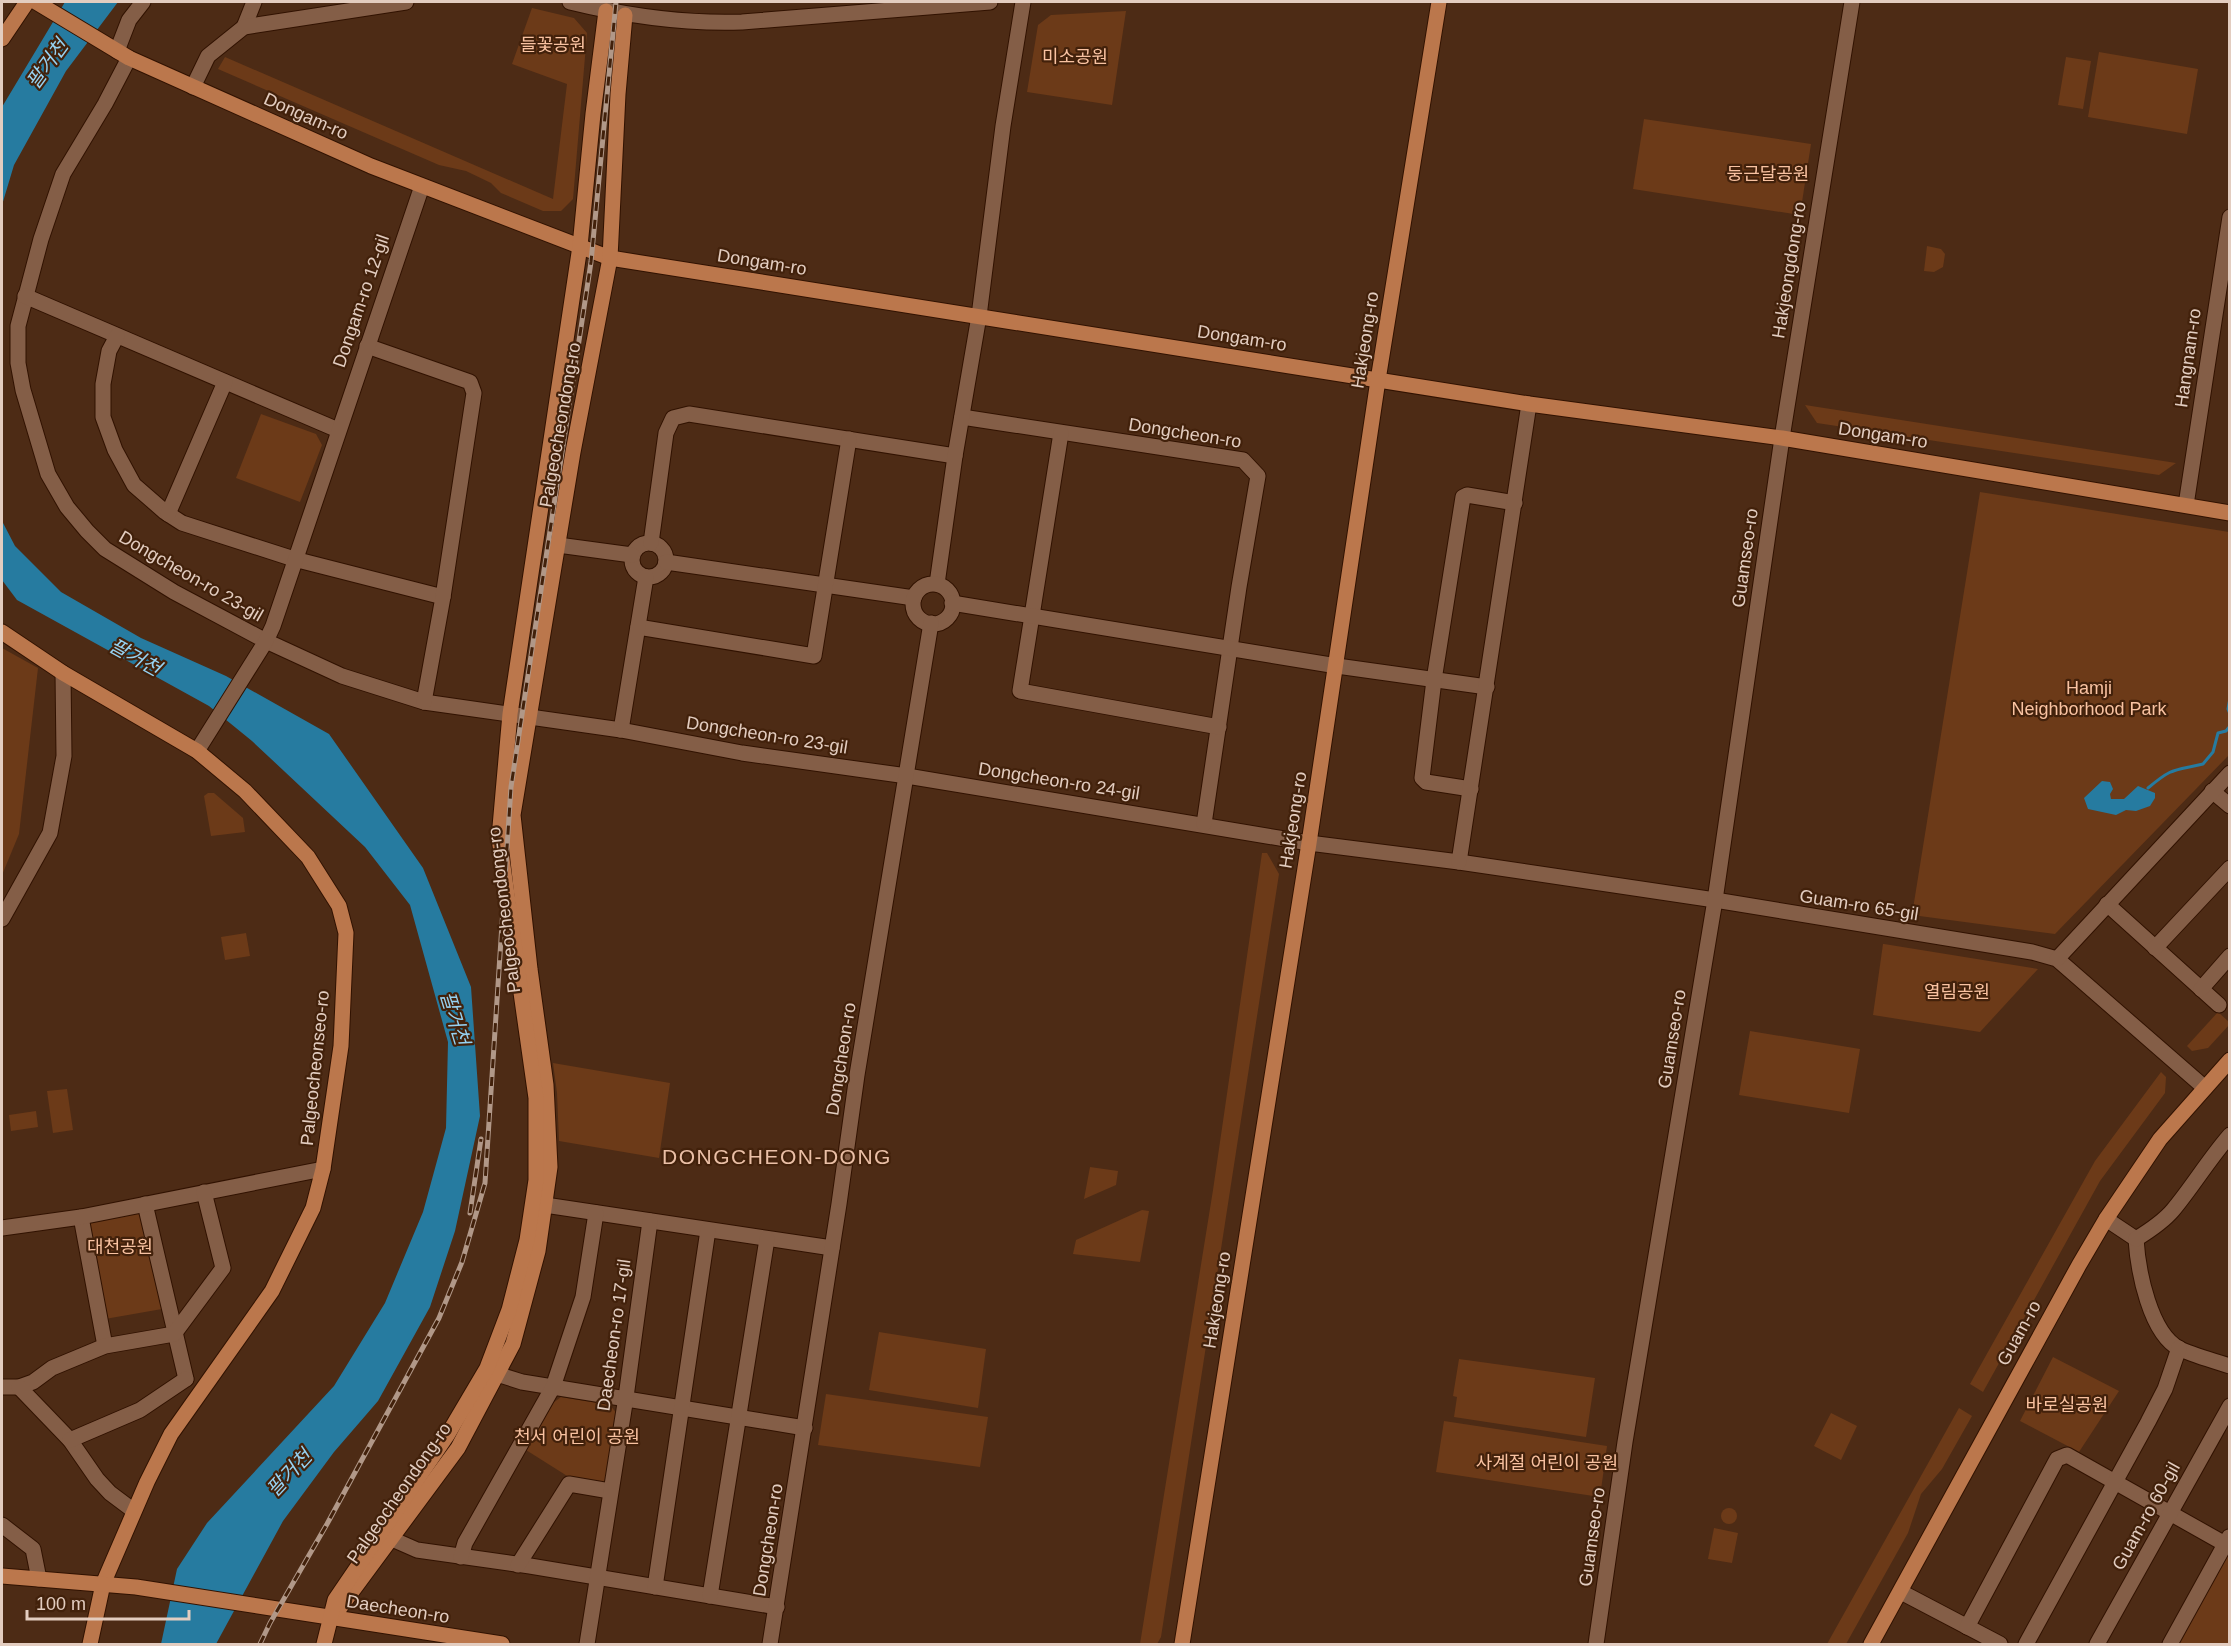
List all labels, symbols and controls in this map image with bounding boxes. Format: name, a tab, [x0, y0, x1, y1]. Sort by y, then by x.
water label: 팔거천	[22, 33, 74, 93]
park label: 들꽃공원	[520, 35, 586, 55]
park label: 미소공원	[1042, 47, 1108, 67]
street label: Dongam-ro	[261, 89, 351, 143]
park label: 둥근달공원	[1727, 164, 1809, 184]
street label: Hakjeongdong-ro	[1768, 200, 1810, 340]
street label: Dongam-ro 12-gil	[329, 232, 393, 370]
street label: Dongam-ro	[716, 245, 808, 279]
street label: Hakjeong-ro	[1347, 290, 1383, 390]
street label: Hangnam-ro	[2171, 307, 2205, 409]
street label: Dongam-ro	[1196, 321, 1288, 355]
street label: Palgeocheondong-ro	[536, 341, 584, 509]
street label: Dongcheon-ro	[1127, 414, 1243, 452]
street label: Dongam-ro	[1837, 418, 1929, 452]
street label: Guamseo-ro	[1728, 507, 1762, 609]
street label: Dongcheon-ro 23-gil	[115, 527, 267, 625]
water label: 팔거천	[106, 634, 167, 681]
park label: Hamji Neighborhood Park	[2011, 678, 2168, 719]
street label: Dongcheon-ro 23-gil	[685, 712, 849, 758]
street label: Dongcheon-ro 24-gil	[977, 758, 1141, 804]
street label: Hakjeong-ro	[1275, 770, 1311, 870]
street label: Palgeocheondong-ro	[484, 826, 524, 994]
street label: Guam-ro 65-gil	[1798, 886, 1920, 924]
park label: 열림공원	[1924, 982, 1990, 1002]
water label: 팔거천	[436, 988, 474, 1050]
street label: Guamseo-ro	[1654, 988, 1690, 1090]
street label: Palgeocheonseo-ro	[297, 989, 333, 1147]
street label: Dongcheon-ro	[822, 1001, 860, 1117]
district label: DONGCHEON-DONG	[662, 1145, 892, 1168]
park label: 대천공원	[87, 1237, 153, 1257]
street label: Hakjeong-ro	[1199, 1250, 1235, 1350]
street label: Daecheon-ro 17-gil	[593, 1258, 635, 1412]
street label: Guam-ro	[1993, 1297, 2045, 1369]
park label: 바로실공원	[2026, 1395, 2108, 1415]
street label: Palgeocheondong-ro	[343, 1419, 455, 1567]
park label: 천서 어린이 공원	[514, 1427, 640, 1447]
water label: 팔거천	[262, 1443, 318, 1501]
park label: 사계절 어린이 공원	[1476, 1453, 1618, 1473]
street label: Guam-ro 60-gil	[2108, 1459, 2184, 1573]
street label: Dongcheon-ro	[749, 1482, 787, 1598]
street label: Guamseo-ro	[1575, 1486, 1609, 1588]
scale bar	[27, 1583, 189, 1621]
street label: Daecheon-ro	[345, 1591, 451, 1627]
text: 100 m	[36, 1594, 86, 1614]

